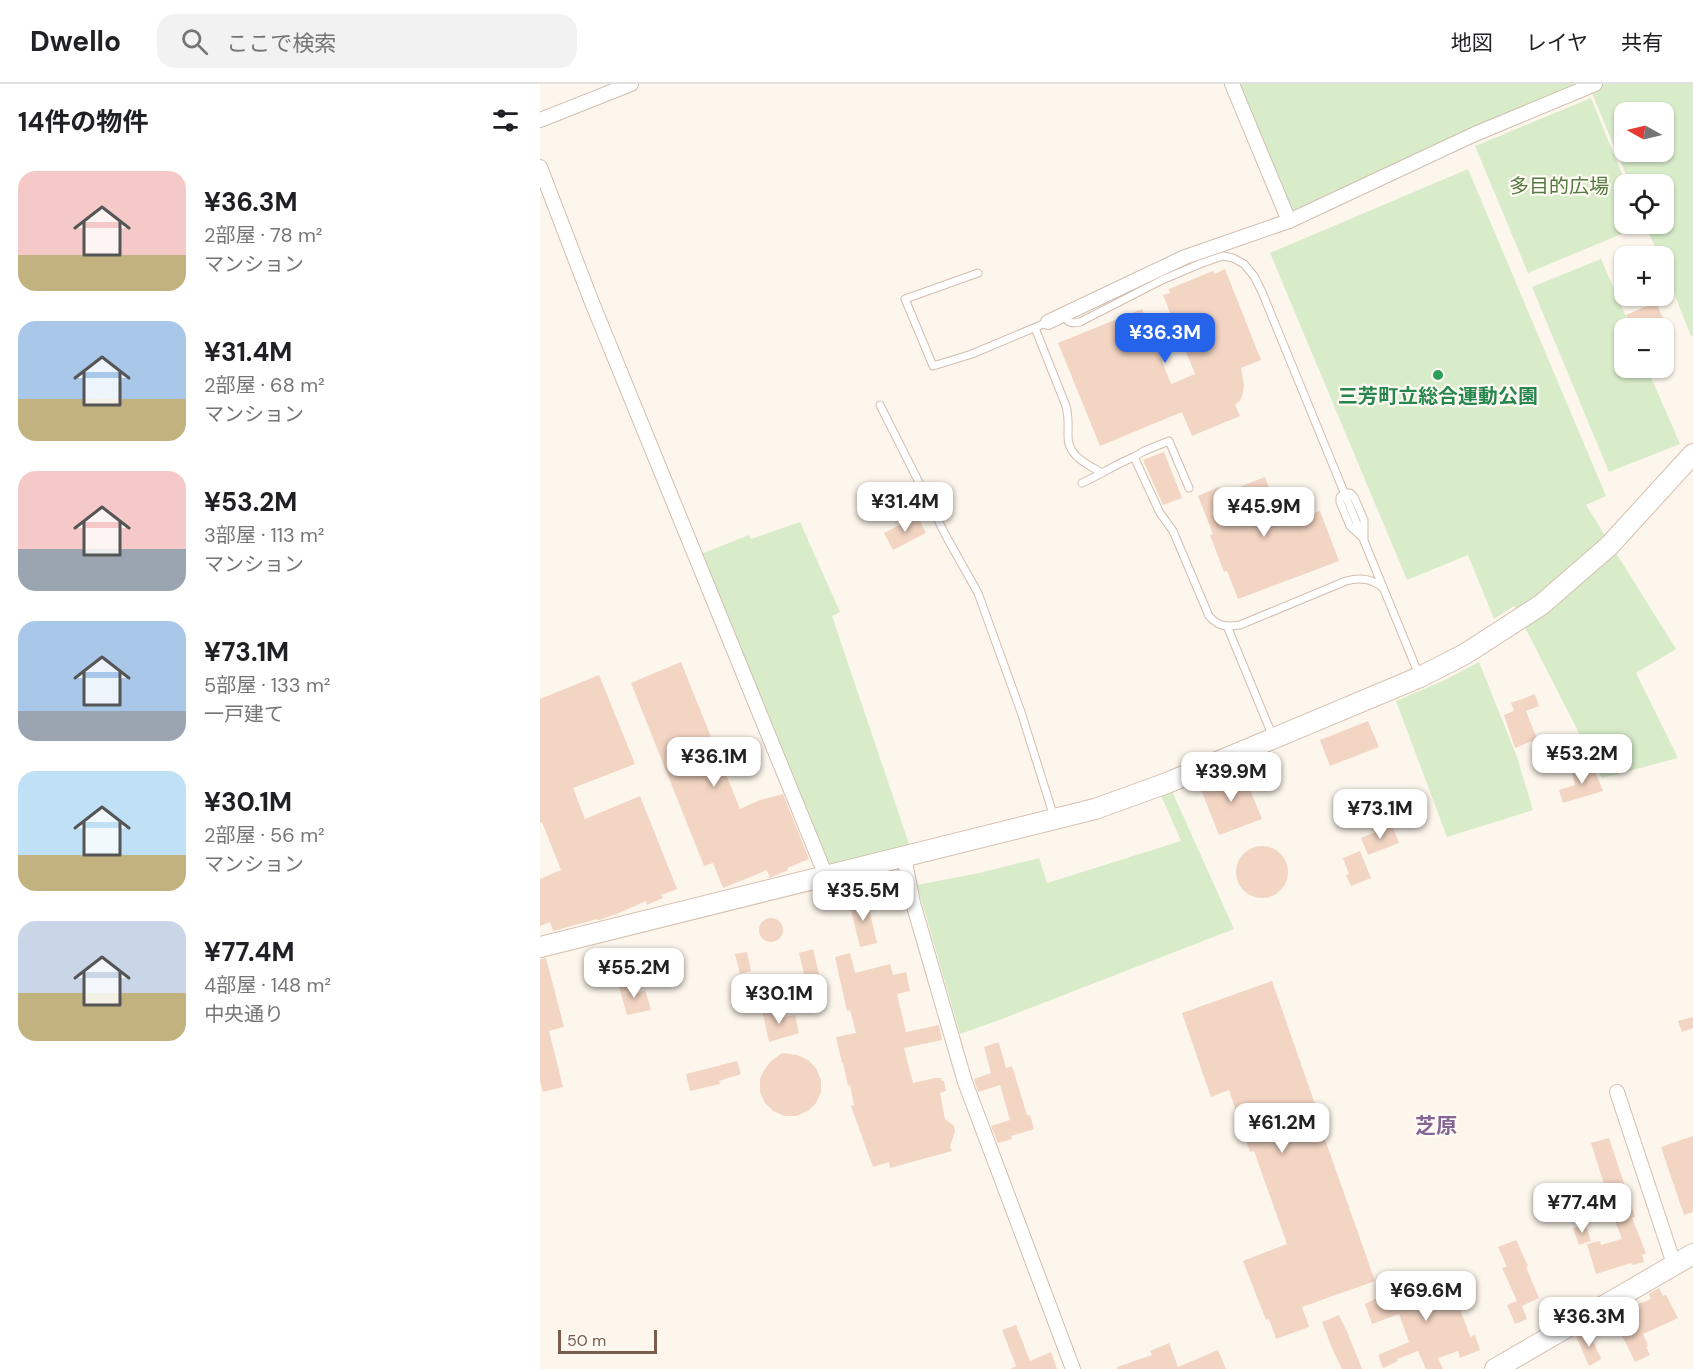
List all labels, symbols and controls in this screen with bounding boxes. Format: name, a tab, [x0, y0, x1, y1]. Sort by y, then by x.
search box	[157, 14, 577, 68]
text: Dwello	[30, 23, 121, 60]
icon: search	[178, 25, 211, 58]
text: ここで検索	[226, 29, 336, 58]
text: 地図	[1451, 29, 1493, 57]
text: レイヤ	[1526, 29, 1588, 57]
text: 共有	[1621, 29, 1663, 57]
north arrow	[1614, 102, 1674, 162]
map controls	[1614, 102, 1674, 378]
icon: filters	[489, 104, 522, 137]
text: 14件の物件	[18, 105, 148, 139]
park label: 多目的広場	[1509, 173, 1609, 199]
button: locate	[1614, 174, 1674, 234]
text: ¥36.3M	[204, 185, 297, 219]
icon: home	[66, 195, 138, 267]
text: 2部屋 · 78 m²	[204, 222, 322, 248]
button: +	[1614, 246, 1674, 306]
text: マンション	[204, 251, 304, 277]
pin: ¥36.3M	[1116, 313, 1214, 364]
button: −	[1614, 318, 1674, 378]
text: ¥36.3M	[1129, 319, 1201, 345]
text: ¥31.4M	[204, 335, 292, 369]
icon: home	[66, 345, 138, 417]
marker: 三芳町立総合運動公園	[1431, 368, 1445, 382]
text: 2部屋 · 68 m²	[204, 372, 325, 398]
place label: 三芳町立総合運動公園	[1338, 383, 1538, 409]
text: マンション	[204, 401, 304, 427]
pin: ¥31.4M	[856, 482, 954, 533]
text: ¥53.2M	[204, 485, 297, 519]
pin: ¥45.9M	[1215, 487, 1313, 538]
text: ¥31.4M	[871, 488, 939, 514]
text: ¥45.9M	[1227, 493, 1301, 519]
icon: home	[66, 495, 138, 567]
text: 3部屋 · 113 m²	[204, 522, 324, 548]
text: マンション	[204, 551, 304, 577]
text: ¥73.1M	[204, 635, 289, 669]
icon: home	[66, 645, 138, 717]
text: 5部屋 · 133 m²	[204, 672, 330, 698]
text: 一戸建て	[204, 701, 284, 727]
pin: ¥53.2M	[1533, 734, 1631, 785]
pin: ¥36.1M	[665, 737, 763, 788]
text: ¥53.2M	[1546, 740, 1618, 766]
text: ¥36.1M	[681, 743, 747, 769]
pin: ¥39.9M	[1182, 752, 1280, 803]
text: ¥39.9M	[1195, 758, 1267, 784]
text: ¥30.1M	[204, 785, 292, 819]
pin: ¥73.1M	[1331, 789, 1429, 840]
icon: home	[66, 795, 138, 867]
text: ¥73.1M	[1347, 795, 1413, 821]
text: 2部屋 · 56 m²	[204, 822, 325, 848]
text: マンション	[204, 851, 304, 877]
pin: ¥35.5M	[814, 871, 912, 922]
text: ¥35.5M	[827, 877, 899, 903]
text: ¥77.4M	[204, 935, 294, 969]
icon: home	[66, 945, 138, 1017]
pin: ¥55.2M	[585, 948, 683, 999]
text: ¥55.2M	[598, 954, 670, 980]
text: 4部屋 · 148 m²	[204, 972, 331, 998]
pin: ¥30.1M	[730, 974, 828, 1025]
text: ¥30.1M	[745, 980, 813, 1006]
text: 中央通り	[204, 1001, 284, 1027]
pin: ¥61.2M	[1233, 1103, 1331, 1154]
text: ¥61.2M	[1248, 1109, 1316, 1135]
district label: 芝原	[1415, 1112, 1457, 1140]
pin: ¥77.4M	[1533, 1183, 1631, 1234]
text: ¥77.4M	[1547, 1189, 1617, 1215]
pin: ¥69.6M	[1377, 1271, 1475, 1322]
text: ¥69.6M	[1390, 1277, 1462, 1303]
pin: ¥36.3M	[1540, 1297, 1638, 1348]
text: ¥36.3M	[1553, 1303, 1625, 1329]
scale bar	[558, 1327, 657, 1354]
text: 50 m	[567, 1330, 606, 1351]

